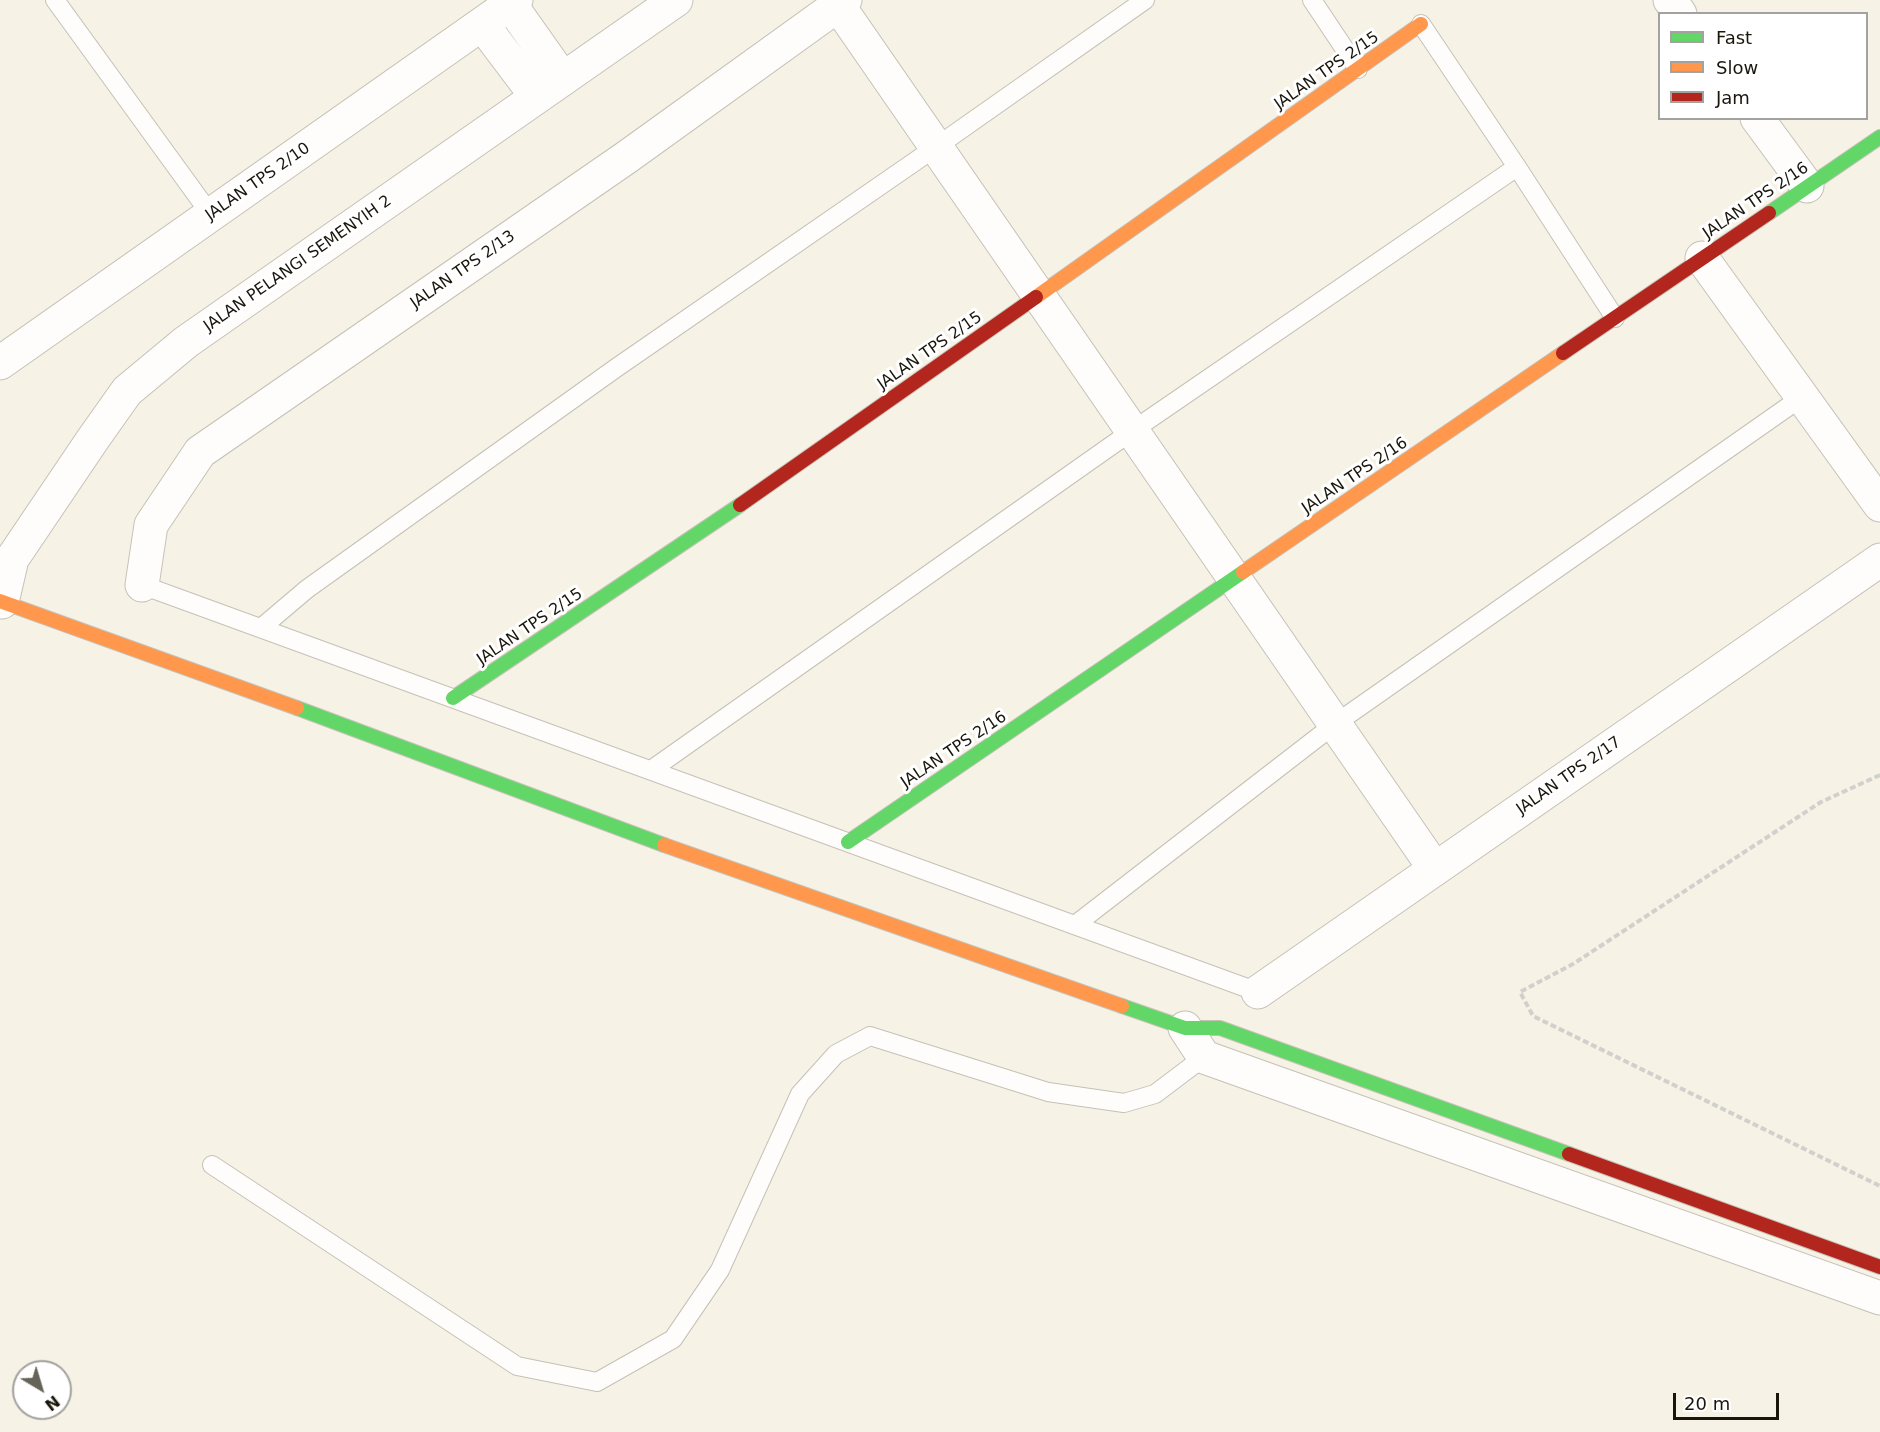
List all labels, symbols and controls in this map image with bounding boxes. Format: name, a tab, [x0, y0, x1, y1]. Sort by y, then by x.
legend	[1658, 12, 1868, 120]
text: Fast	[1716, 27, 1752, 48]
street label: JALAN TPS 2/15	[1271, 28, 1383, 114]
text: Slow	[1716, 57, 1758, 78]
text: Jam	[1716, 87, 1750, 108]
street label: JALAN TPS 2/10	[202, 139, 314, 225]
street label: JALAN TPS 2/16	[1700, 159, 1812, 243]
street label: JALAN PELANGI SEMENYIH 2	[200, 192, 396, 336]
street label: JALAN TPS 2/13	[407, 227, 519, 313]
street label: JALAN TPS 2/15	[874, 308, 986, 394]
street label: JALAN TPS 2/16	[1299, 434, 1411, 518]
street label: JALAN TPS 2/15	[474, 585, 586, 669]
street label: JALAN TPS 2/16	[898, 708, 1010, 792]
street label: JALAN TPS 2/17	[1513, 733, 1625, 819]
north arrow	[12, 1360, 72, 1420]
scale bar	[1676, 1381, 1782, 1419]
text: N	[41, 1391, 63, 1415]
text: 20 m	[1684, 1393, 1730, 1414]

